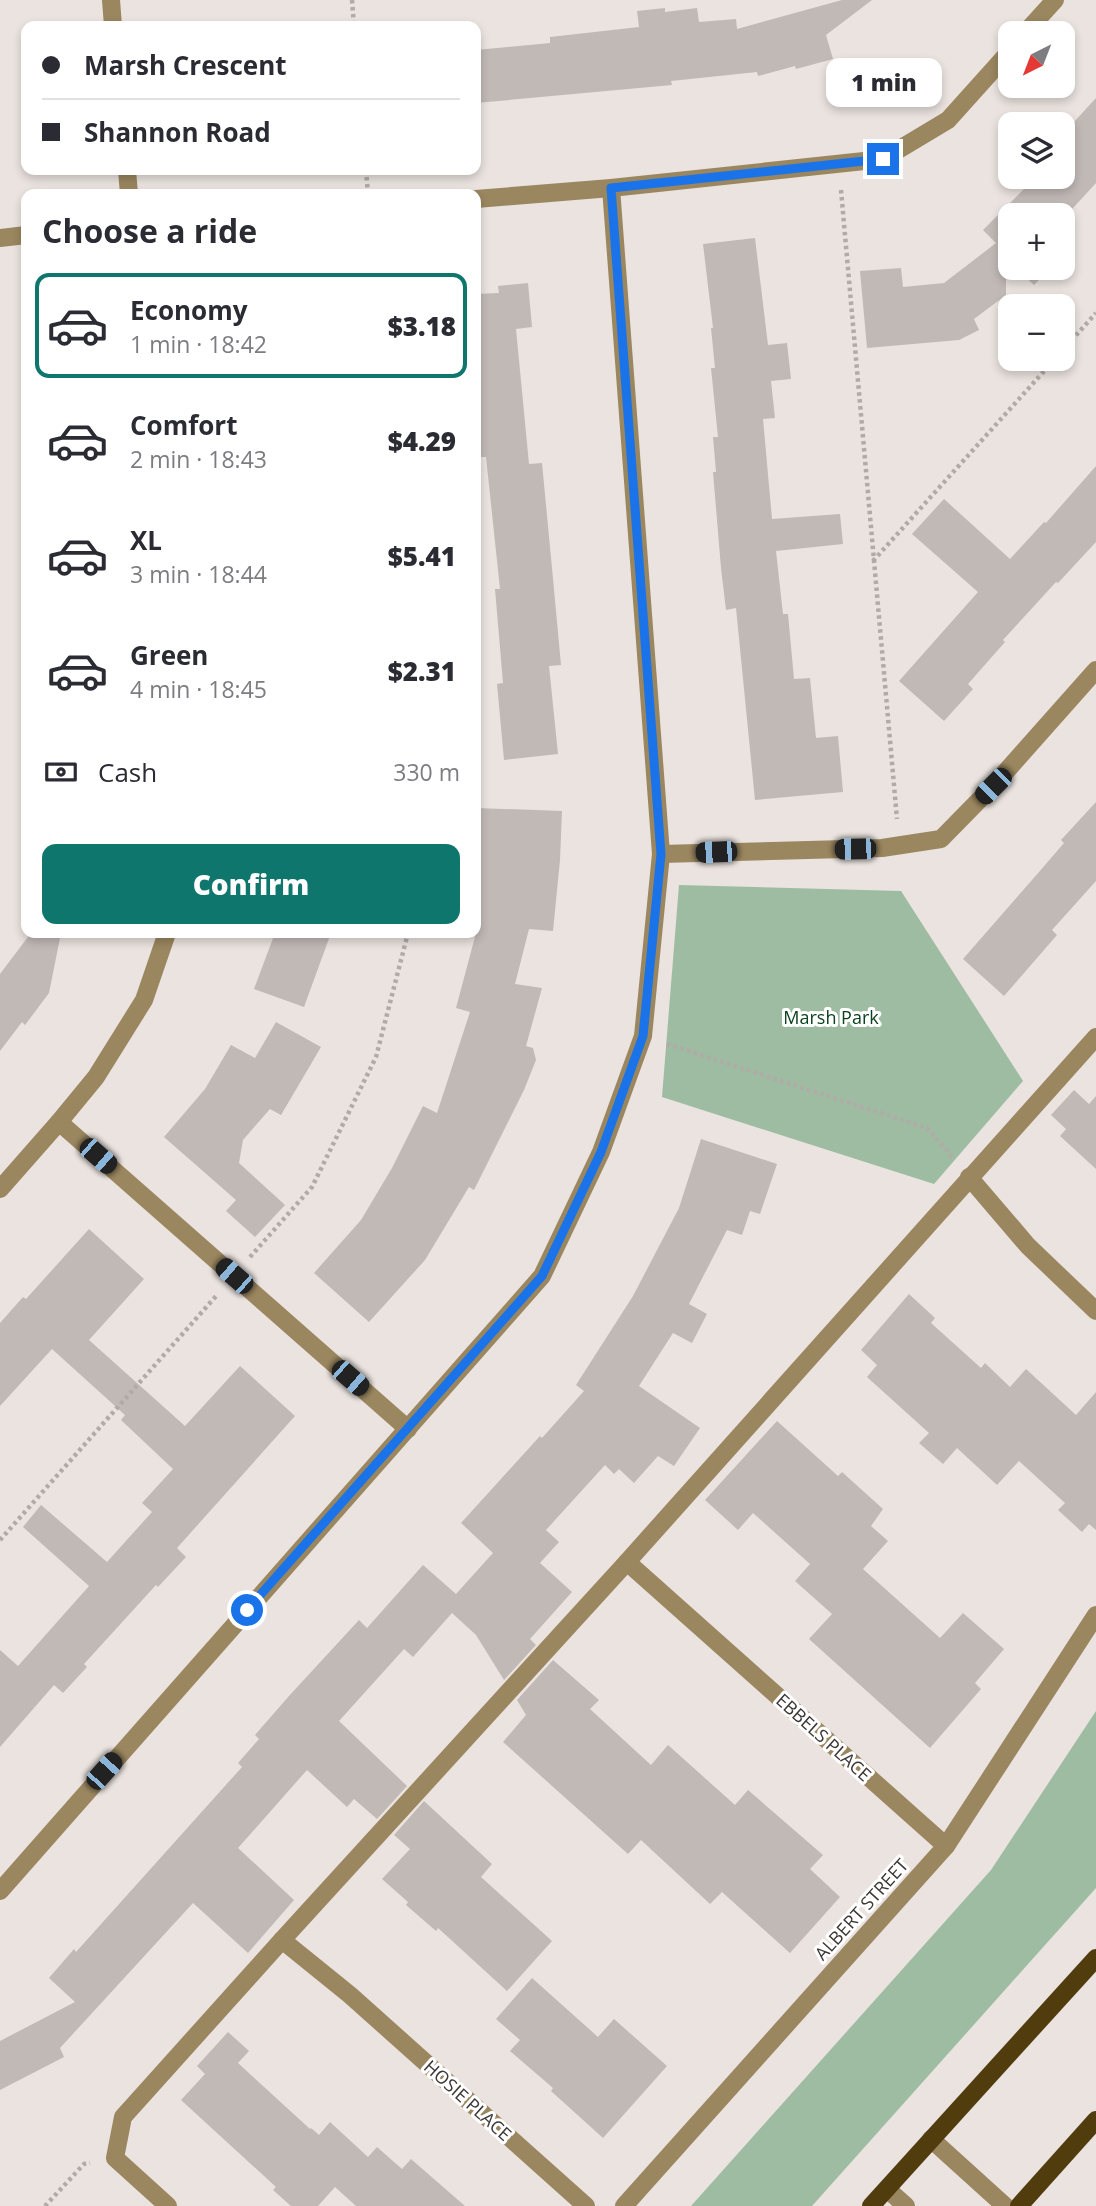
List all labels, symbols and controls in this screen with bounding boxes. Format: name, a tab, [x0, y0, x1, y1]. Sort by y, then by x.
north arrow	[998, 21, 1074, 98]
map controls	[998, 21, 1075, 371]
text: Marsh Crescent	[84, 47, 287, 83]
callout: 1 min	[825, 58, 941, 106]
text: 1 min	[851, 66, 917, 98]
button: layers	[998, 112, 1075, 189]
text: Shannon Road	[84, 114, 271, 150]
route end	[867, 143, 899, 175]
button: +	[998, 203, 1075, 280]
text: Choose a ride	[42, 209, 257, 252]
text: Economy	[130, 292, 248, 328]
icon: car	[46, 294, 109, 357]
button: −	[998, 294, 1075, 371]
text: $3.18	[388, 308, 456, 344]
text: 1 min · 18:42	[130, 328, 267, 360]
text: Comfort	[130, 407, 237, 443]
icon: car	[46, 409, 109, 472]
text: $4.29	[388, 423, 456, 459]
text: 2 min · 18:43	[130, 443, 267, 475]
text: XL	[130, 522, 162, 558]
icon: car	[46, 524, 109, 587]
text: $5.41	[388, 538, 456, 574]
text: 3 min · 18:44	[130, 558, 267, 590]
text: Green	[130, 637, 208, 673]
icon: car	[46, 639, 109, 702]
text: $2.31	[388, 653, 456, 689]
text: 4 min · 18:45	[130, 673, 267, 705]
icon: cash	[42, 753, 80, 791]
text: Cash	[98, 754, 157, 790]
text: 330 m	[393, 756, 460, 788]
car	[971, 764, 1016, 808]
car	[834, 838, 877, 860]
car	[695, 841, 738, 863]
button: Confirm	[42, 844, 460, 924]
park label: Marsh Park	[783, 1005, 879, 1029]
car	[76, 1134, 121, 1178]
car	[212, 1254, 257, 1298]
car	[328, 1356, 373, 1400]
route start	[231, 1594, 263, 1626]
street label: EBBELS PLACE	[771, 1688, 877, 1786]
car	[83, 1748, 126, 1794]
street label: ALBERT STREET	[809, 1853, 913, 1965]
street label: HOSIE PLACE	[419, 2054, 517, 2146]

